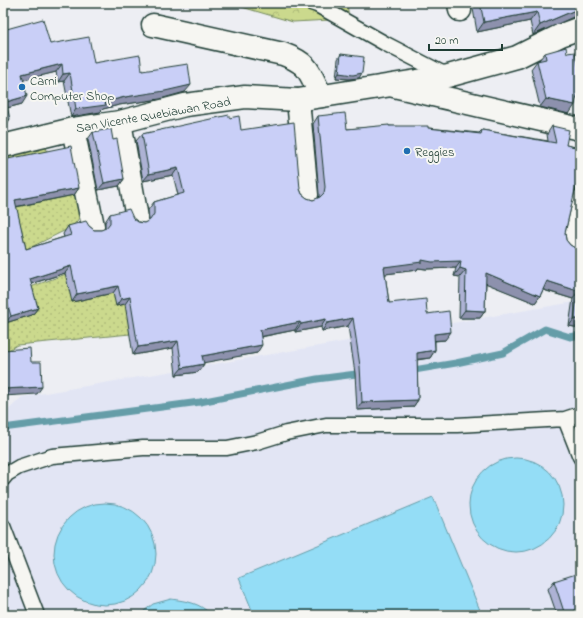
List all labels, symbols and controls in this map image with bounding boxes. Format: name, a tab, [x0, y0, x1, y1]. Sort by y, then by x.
scale bar	[429, 26, 502, 52]
text: 20 m	[435, 32, 458, 50]
place label: Carni Computer Shop	[30, 72, 114, 106]
marker: Carni Computer Shop	[17, 82, 27, 92]
street label: San Vicente Quebiawan Road	[74, 92, 233, 138]
place label: Reggies	[415, 143, 455, 163]
marker: Reggies	[402, 146, 412, 156]

